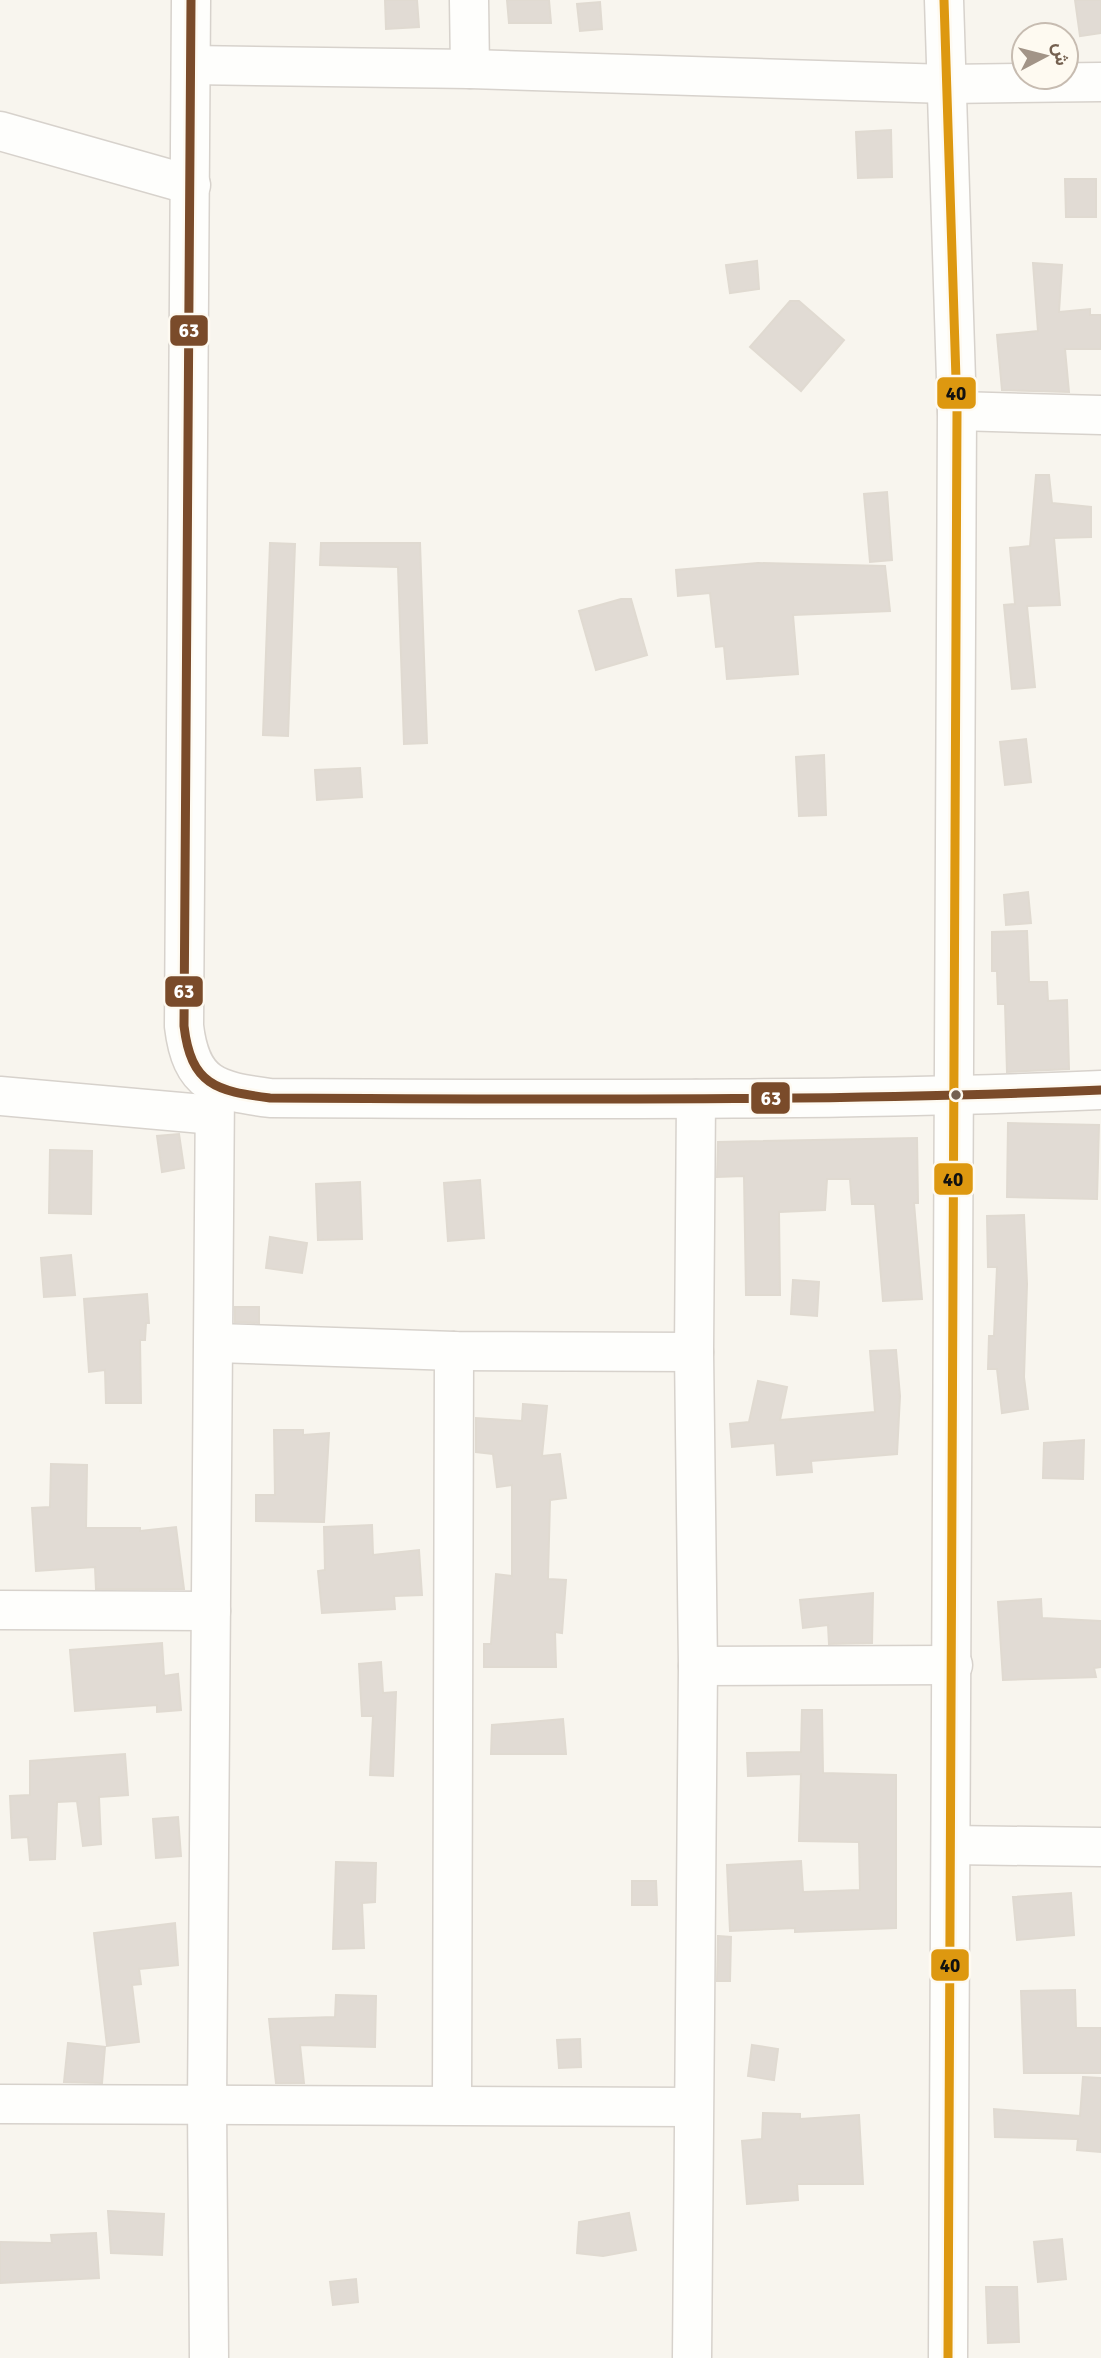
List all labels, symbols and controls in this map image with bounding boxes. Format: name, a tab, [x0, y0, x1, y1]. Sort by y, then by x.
north arrow	[1010, 21, 1080, 91]
text: ش	[1048, 41, 1074, 67]
line badge: 63	[169, 314, 209, 347]
text: 63	[179, 319, 199, 343]
line badge: 40	[936, 376, 977, 410]
text: 40	[946, 382, 966, 406]
line badge: 63	[164, 975, 204, 1008]
text: 63	[174, 980, 194, 1004]
line badge: 63	[750, 1081, 791, 1115]
text: 63	[761, 1087, 781, 1111]
unlabelled marker	[949, 1088, 963, 1102]
line badge: 40	[933, 1162, 974, 1196]
text: 40	[943, 1168, 963, 1192]
line badge: 40	[930, 1948, 970, 1982]
text: 40	[940, 1954, 960, 1978]

